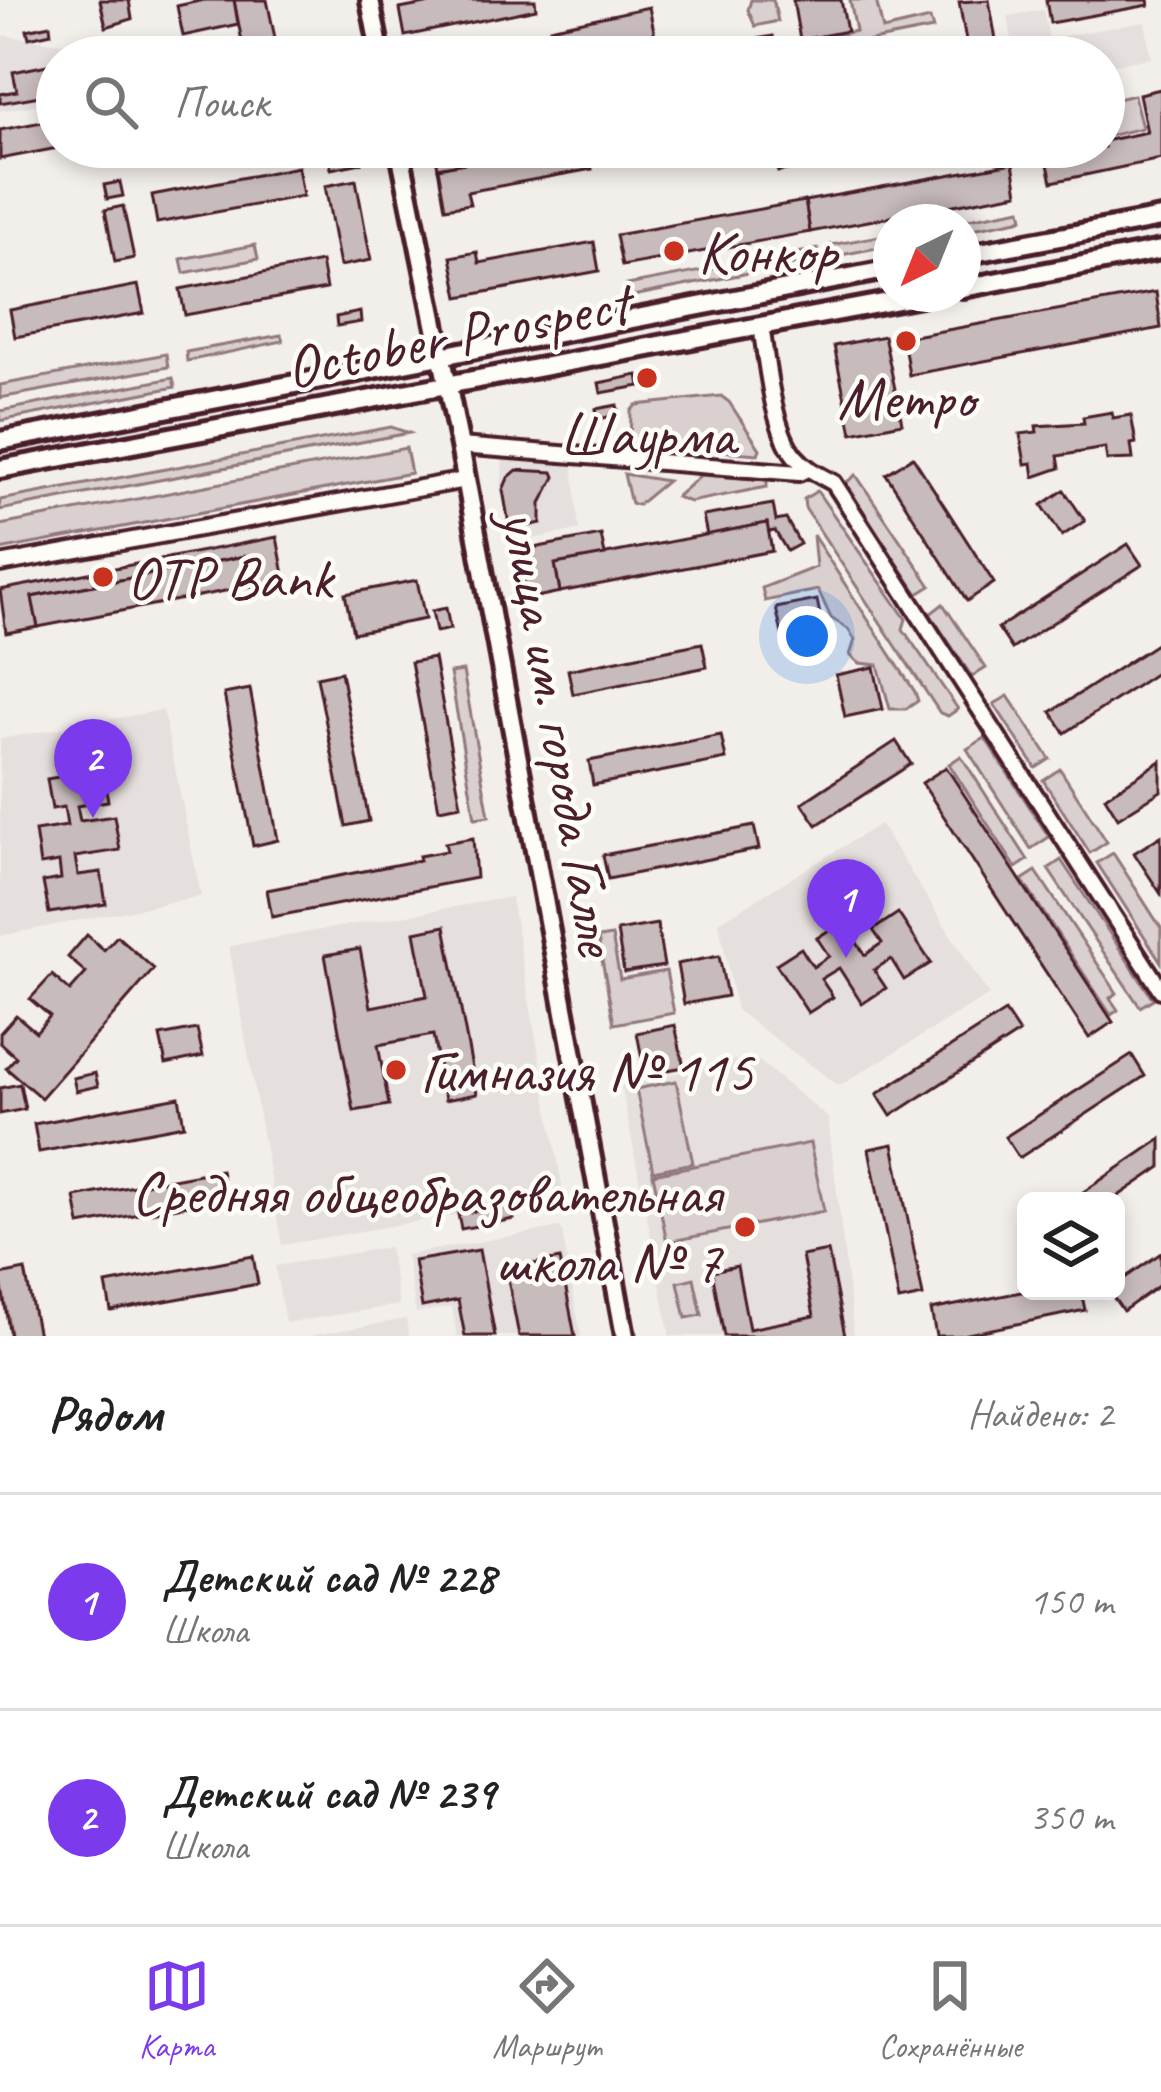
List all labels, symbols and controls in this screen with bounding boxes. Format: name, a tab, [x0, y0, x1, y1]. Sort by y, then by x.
search box	[36, 36, 1125, 168]
icon: search	[78, 69, 144, 135]
text: Поиск	[174, 74, 269, 131]
north arrow	[873, 204, 981, 312]
place label: Конкор	[698, 214, 840, 290]
marker: Конкор	[661, 238, 687, 264]
street label: October Prospect	[279, 263, 643, 405]
marker: Метро	[893, 328, 919, 354]
place label: Метро	[837, 360, 980, 436]
marker: Шаурма	[634, 365, 660, 391]
place label: Шаурма	[559, 397, 740, 473]
street label: улица им. города Галле	[483, 501, 637, 964]
place label: OTP Bank	[127, 540, 336, 616]
marker: OTP Bank	[90, 564, 116, 590]
your location	[777, 606, 837, 666]
pin: 2	[54, 719, 132, 818]
pin: 1	[807, 859, 885, 958]
place label: Гимназия № 115	[420, 1033, 756, 1109]
marker: Гимназия № 115	[383, 1057, 409, 1083]
place label: Средняя общеобразовательная школа № 7	[132, 1155, 725, 1300]
map controls	[1017, 1192, 1125, 1300]
button: layers	[1017, 1192, 1125, 1300]
marker: Средняя общеобразовательная школа № 7	[732, 1214, 758, 1240]
text: Рядом	[48, 1382, 162, 1446]
text: Найдено: 2	[968, 1390, 1113, 1439]
text: Детский сад № 228	[162, 1549, 495, 1606]
text: 1	[78, 1577, 96, 1626]
text: 150 m	[1029, 1577, 1113, 1626]
text: Школа	[162, 1606, 248, 1655]
text: Детский сад № 239	[162, 1765, 495, 1822]
text: 2	[78, 1793, 96, 1842]
text: 350 m	[1029, 1793, 1113, 1842]
text: Школа	[162, 1822, 248, 1871]
tab: Карта	[139, 1953, 214, 2067]
tab: Маршрут	[492, 1953, 601, 2067]
tab: Сохранённые	[879, 1953, 1022, 2067]

